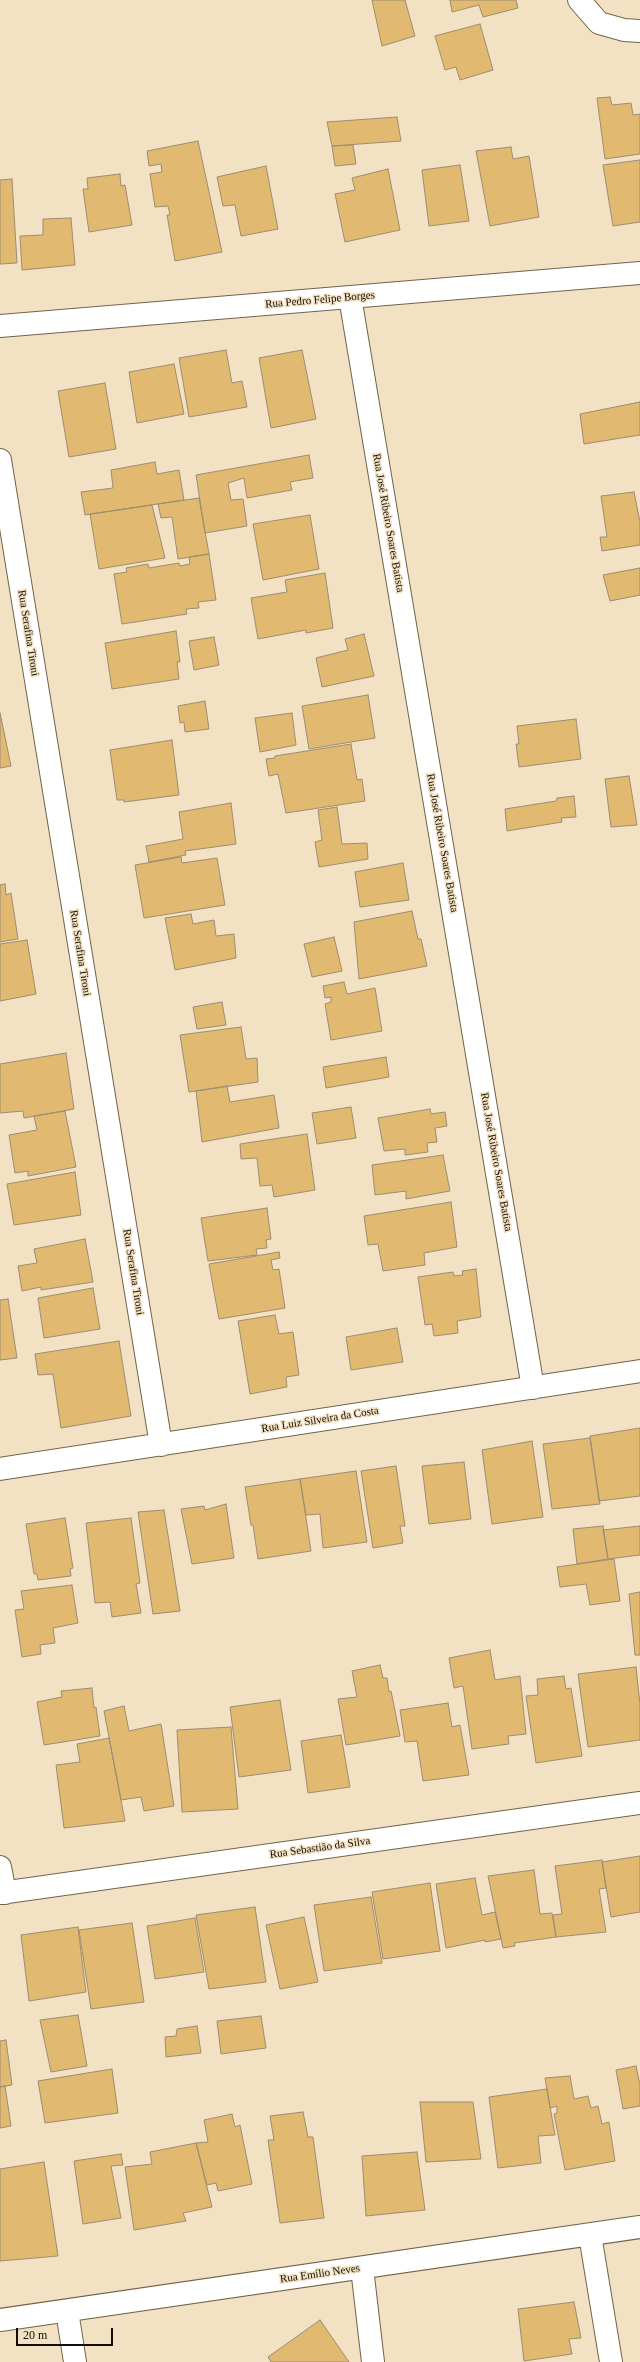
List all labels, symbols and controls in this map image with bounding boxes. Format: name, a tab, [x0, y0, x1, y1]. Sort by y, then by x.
street label: Rua Pedro Felipe Borges	[265, 289, 375, 311]
street label: Rua José Ribeiro Soares Batista	[369, 453, 407, 593]
street label: Rua Serafina Tironi	[15, 589, 41, 677]
street label: Rua José Ribeiro Soares Batista	[423, 773, 461, 913]
street label: Rua Serafina Tironi	[67, 909, 93, 997]
street label: Rua José Ribeiro Soares Batista	[477, 1092, 515, 1232]
street label: Rua Serafina Tironi	[120, 1228, 146, 1316]
street label: Rua Luiz Silveira da Costa	[260, 1404, 380, 1436]
street label: Rua Sebastião da Silva	[269, 1834, 371, 1862]
street label: Rua Emílio Neves	[279, 2262, 361, 2286]
scale bar	[18, 2320, 115, 2346]
text: 20 m	[23, 2328, 47, 2342]

